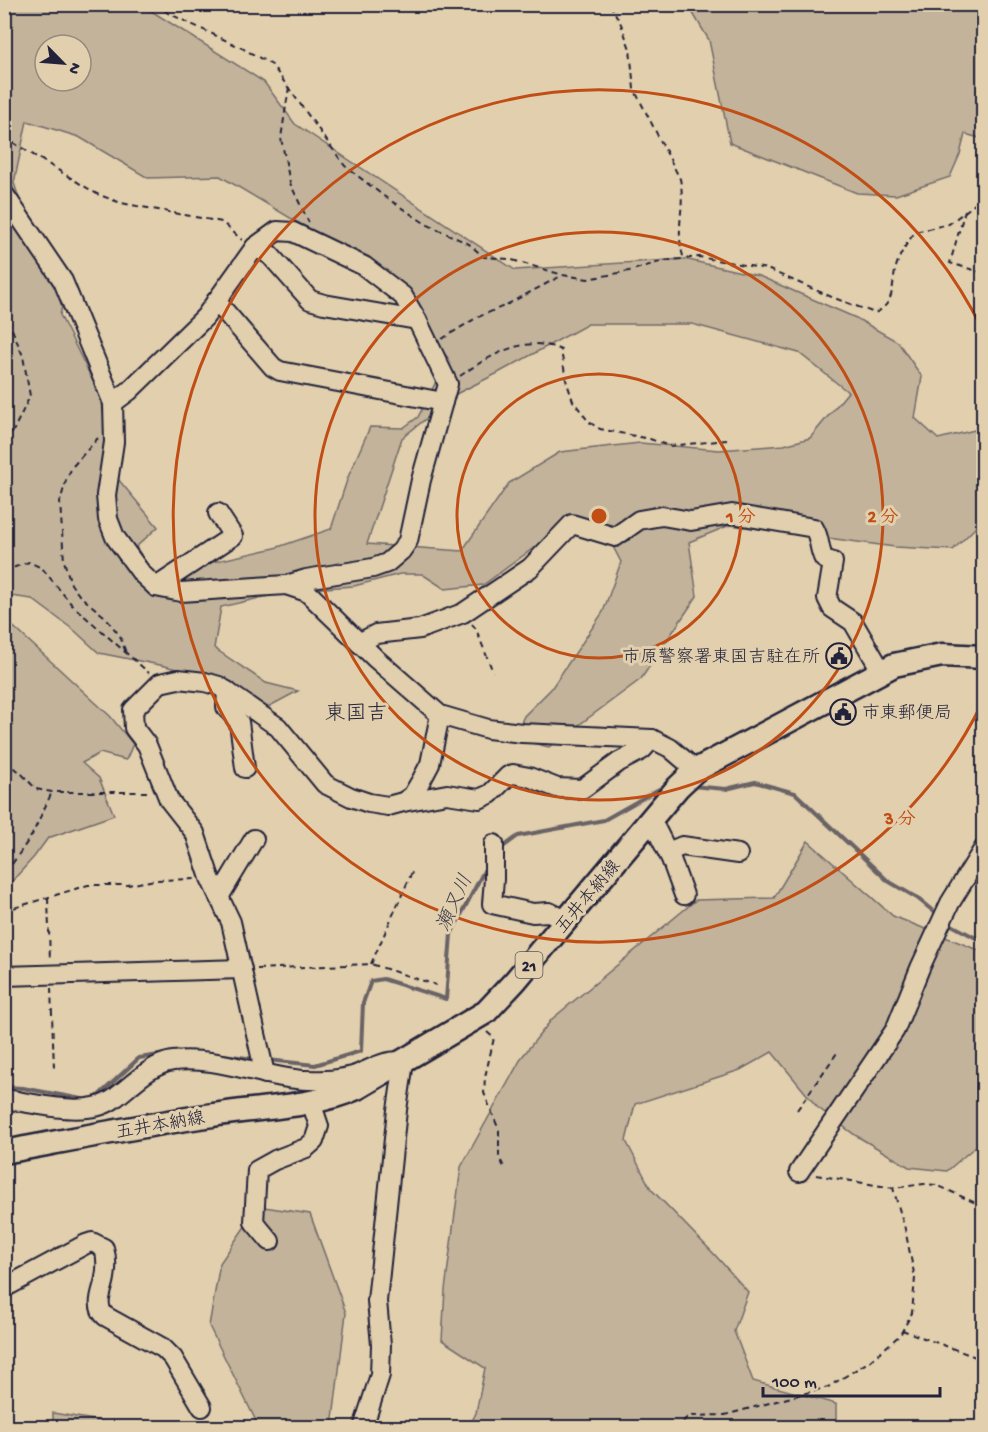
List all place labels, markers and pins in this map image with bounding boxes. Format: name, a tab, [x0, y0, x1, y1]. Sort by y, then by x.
centre of rings	[589, 506, 609, 526]
public building icon: 市原警察署東国吉駐在所	[824, 641, 854, 671]
place label: 市原警察署東国吉駐在所	[622, 647, 820, 669]
public building icon: 市東郵便局	[828, 697, 858, 727]
place label: 市東郵便局	[862, 703, 952, 725]

